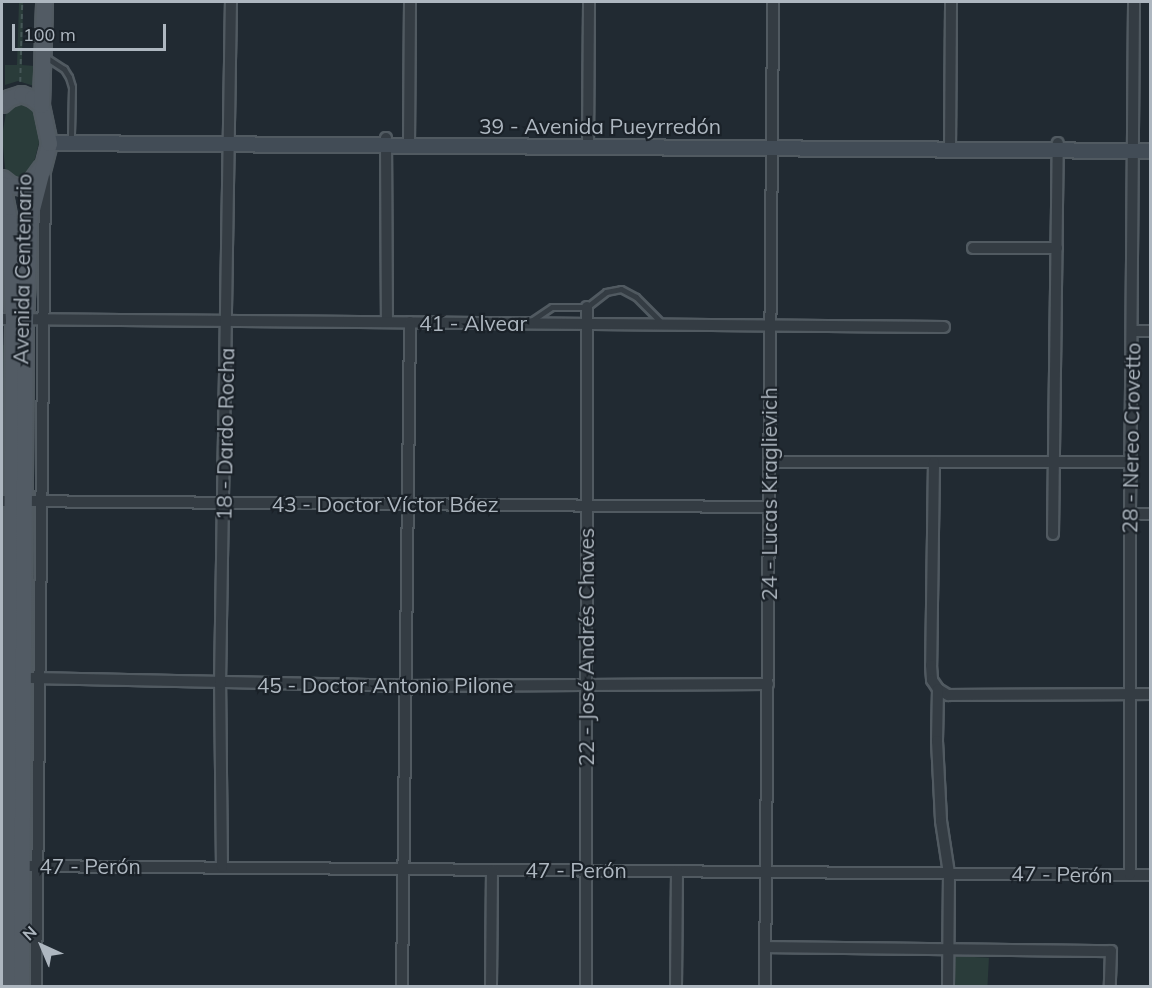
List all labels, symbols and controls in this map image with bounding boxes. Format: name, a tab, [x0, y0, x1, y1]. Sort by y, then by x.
scale bar	[15, 12, 170, 50]
text: 100 m	[23, 23, 76, 46]
street label: 39 - Avenida Pueyrredón	[479, 113, 721, 139]
street label: Avenida Centenario	[8, 173, 36, 365]
street label: 41 - Alvear	[419, 310, 527, 336]
street label: 28 - Nereo Crovetto	[1117, 342, 1145, 534]
street label: 18 - Dardo Rocha	[211, 348, 239, 520]
street label: 24 - Lucas Kraglievich	[756, 387, 782, 601]
street label: 43 - Doctor Víctor Báez	[271, 491, 499, 517]
street label: 22 - José Andrés Chaves	[573, 528, 599, 766]
street label: 45 - Doctor Antonio Pilone	[257, 672, 513, 698]
street label: 47 - Perón	[39, 853, 141, 879]
street label: 47 - Perón	[525, 857, 627, 883]
street label: 47 - Perón	[1011, 861, 1113, 887]
north arrow	[12, 916, 72, 976]
text: N	[18, 922, 41, 944]

